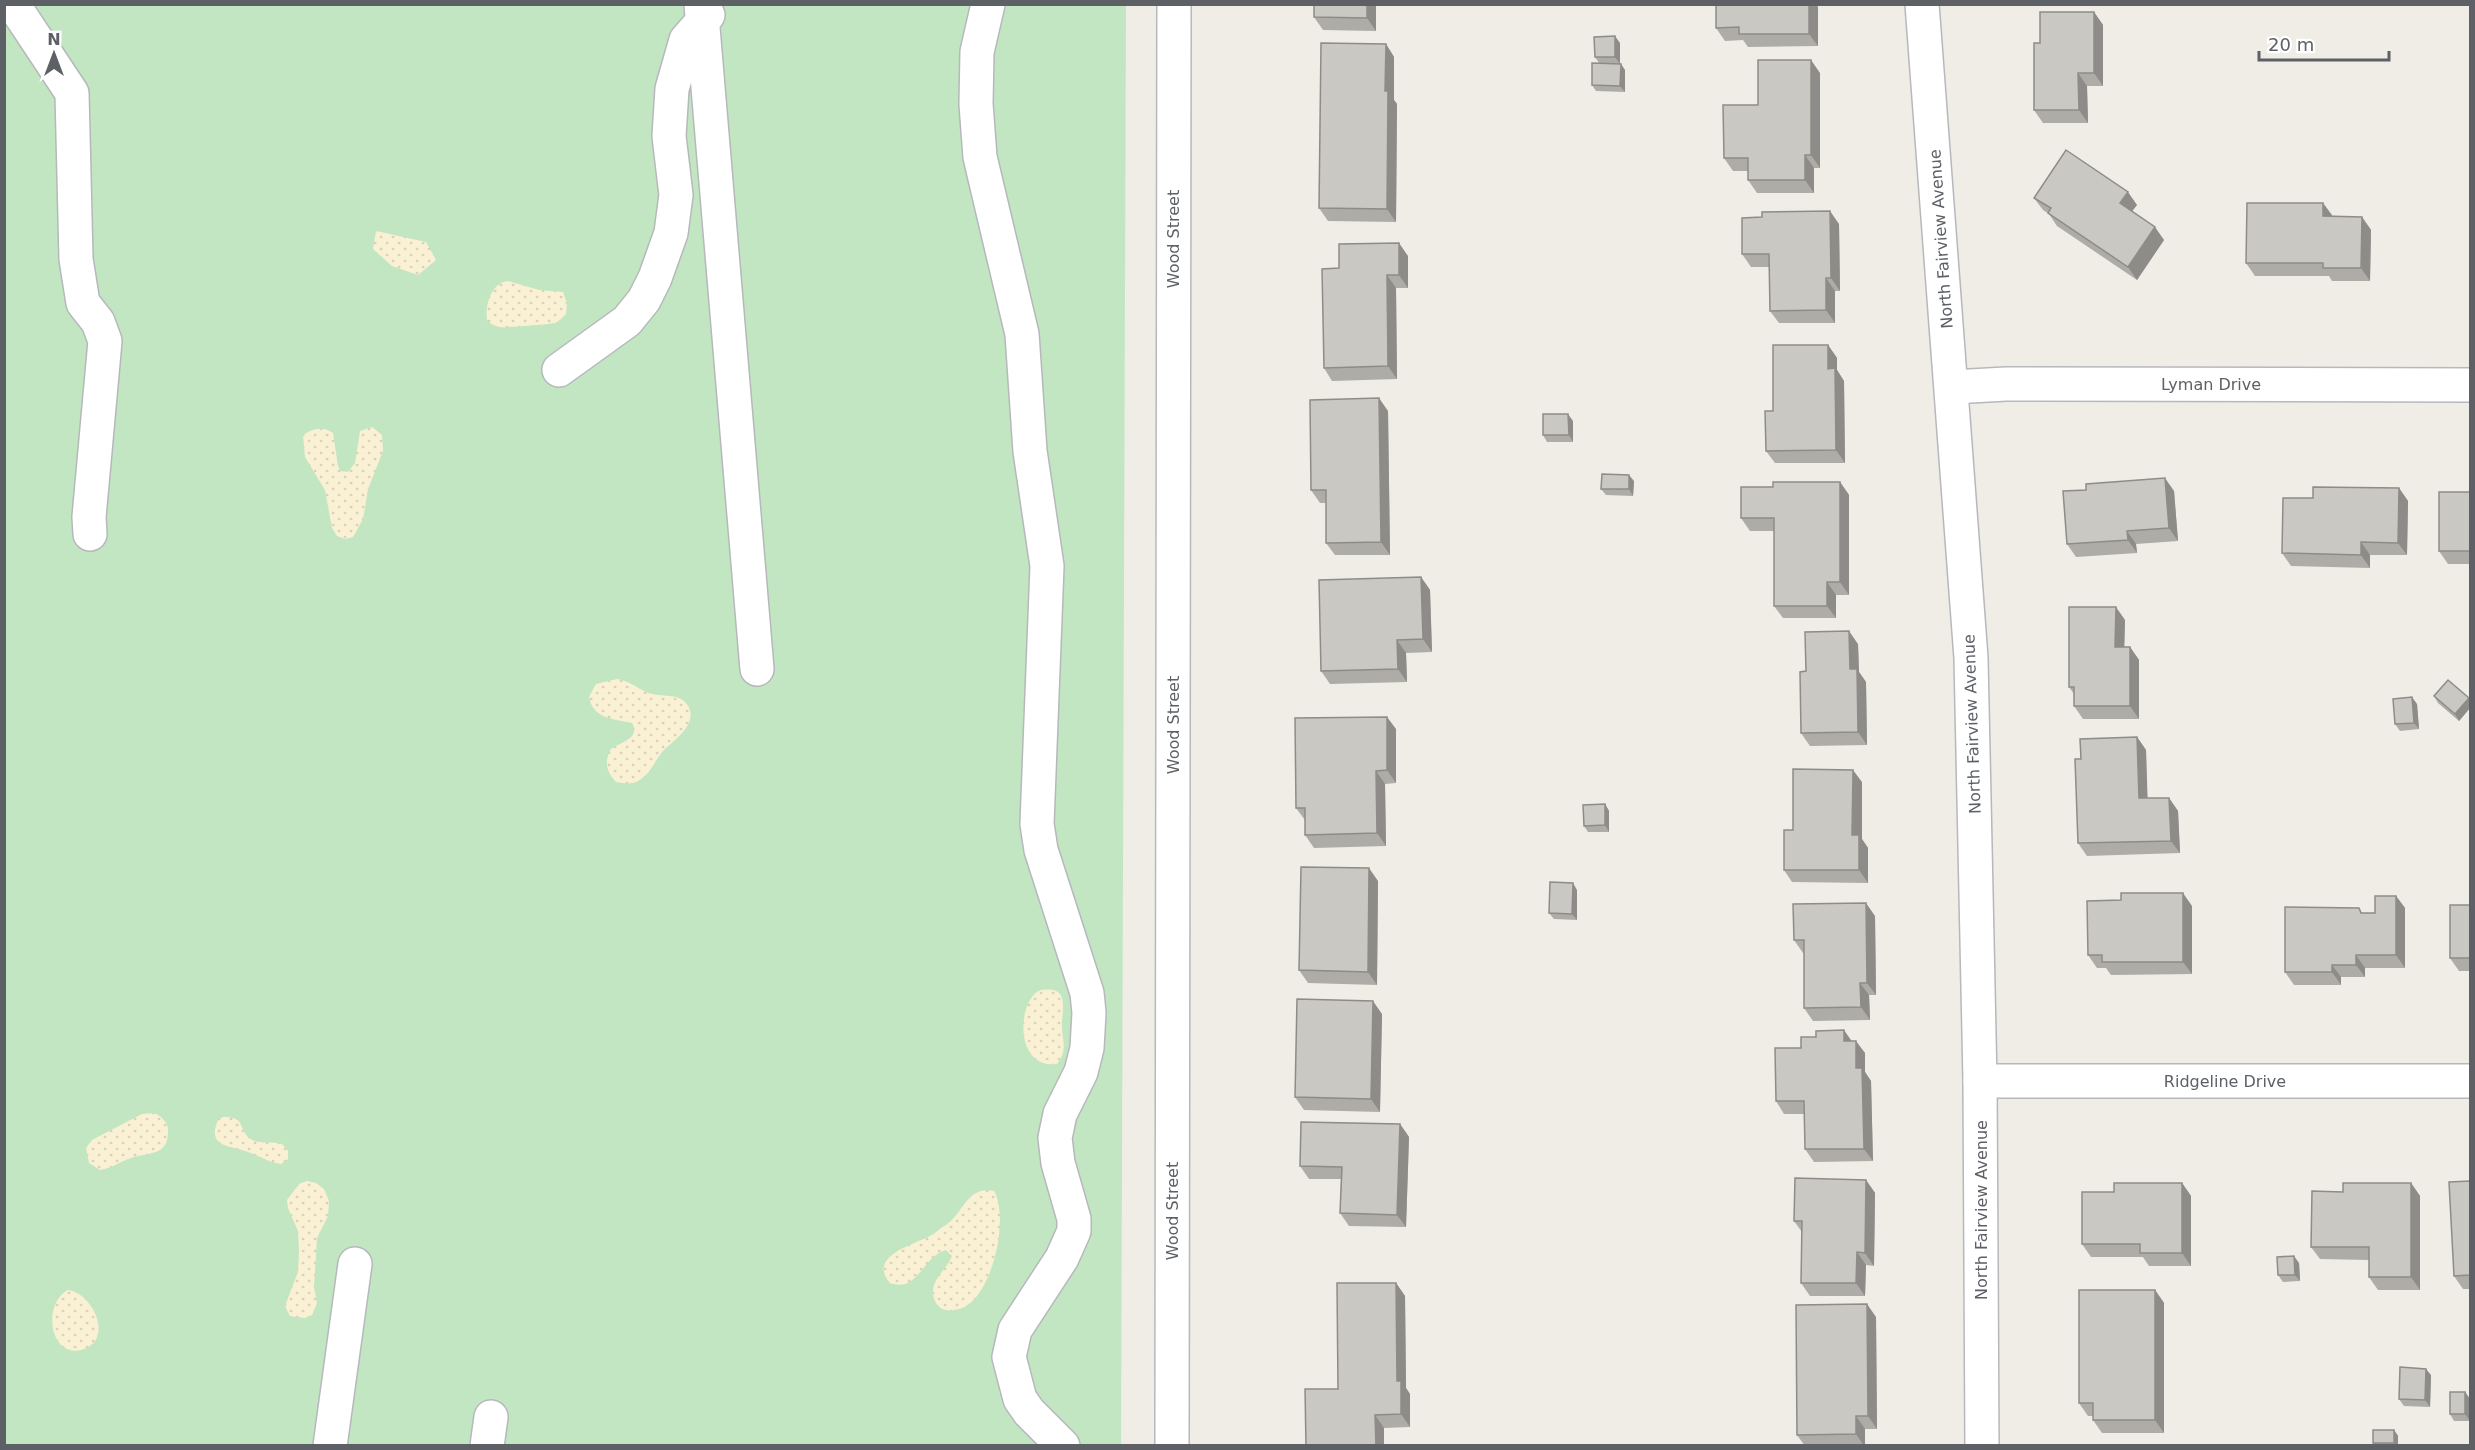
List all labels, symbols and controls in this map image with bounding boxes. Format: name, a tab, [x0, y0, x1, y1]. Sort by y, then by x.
north arrow	[24, 24, 84, 84]
scale bar	[2259, 24, 2390, 62]
text: N	[47, 30, 61, 49]
text: 20 m	[2268, 34, 2314, 55]
street label: North Fairview Avenue	[1925, 149, 1957, 329]
street label: Wood Street	[1164, 190, 1183, 288]
street label: Lyman Drive	[2161, 375, 2261, 394]
street label: North Fairview Avenue	[1959, 634, 1985, 814]
street label: Wood Street	[1164, 676, 1183, 774]
street label: Ridgeline Drive	[2164, 1072, 2286, 1091]
street label: North Fairview Avenue	[1972, 1120, 1991, 1300]
street label: Wood Street	[1163, 1162, 1182, 1260]

